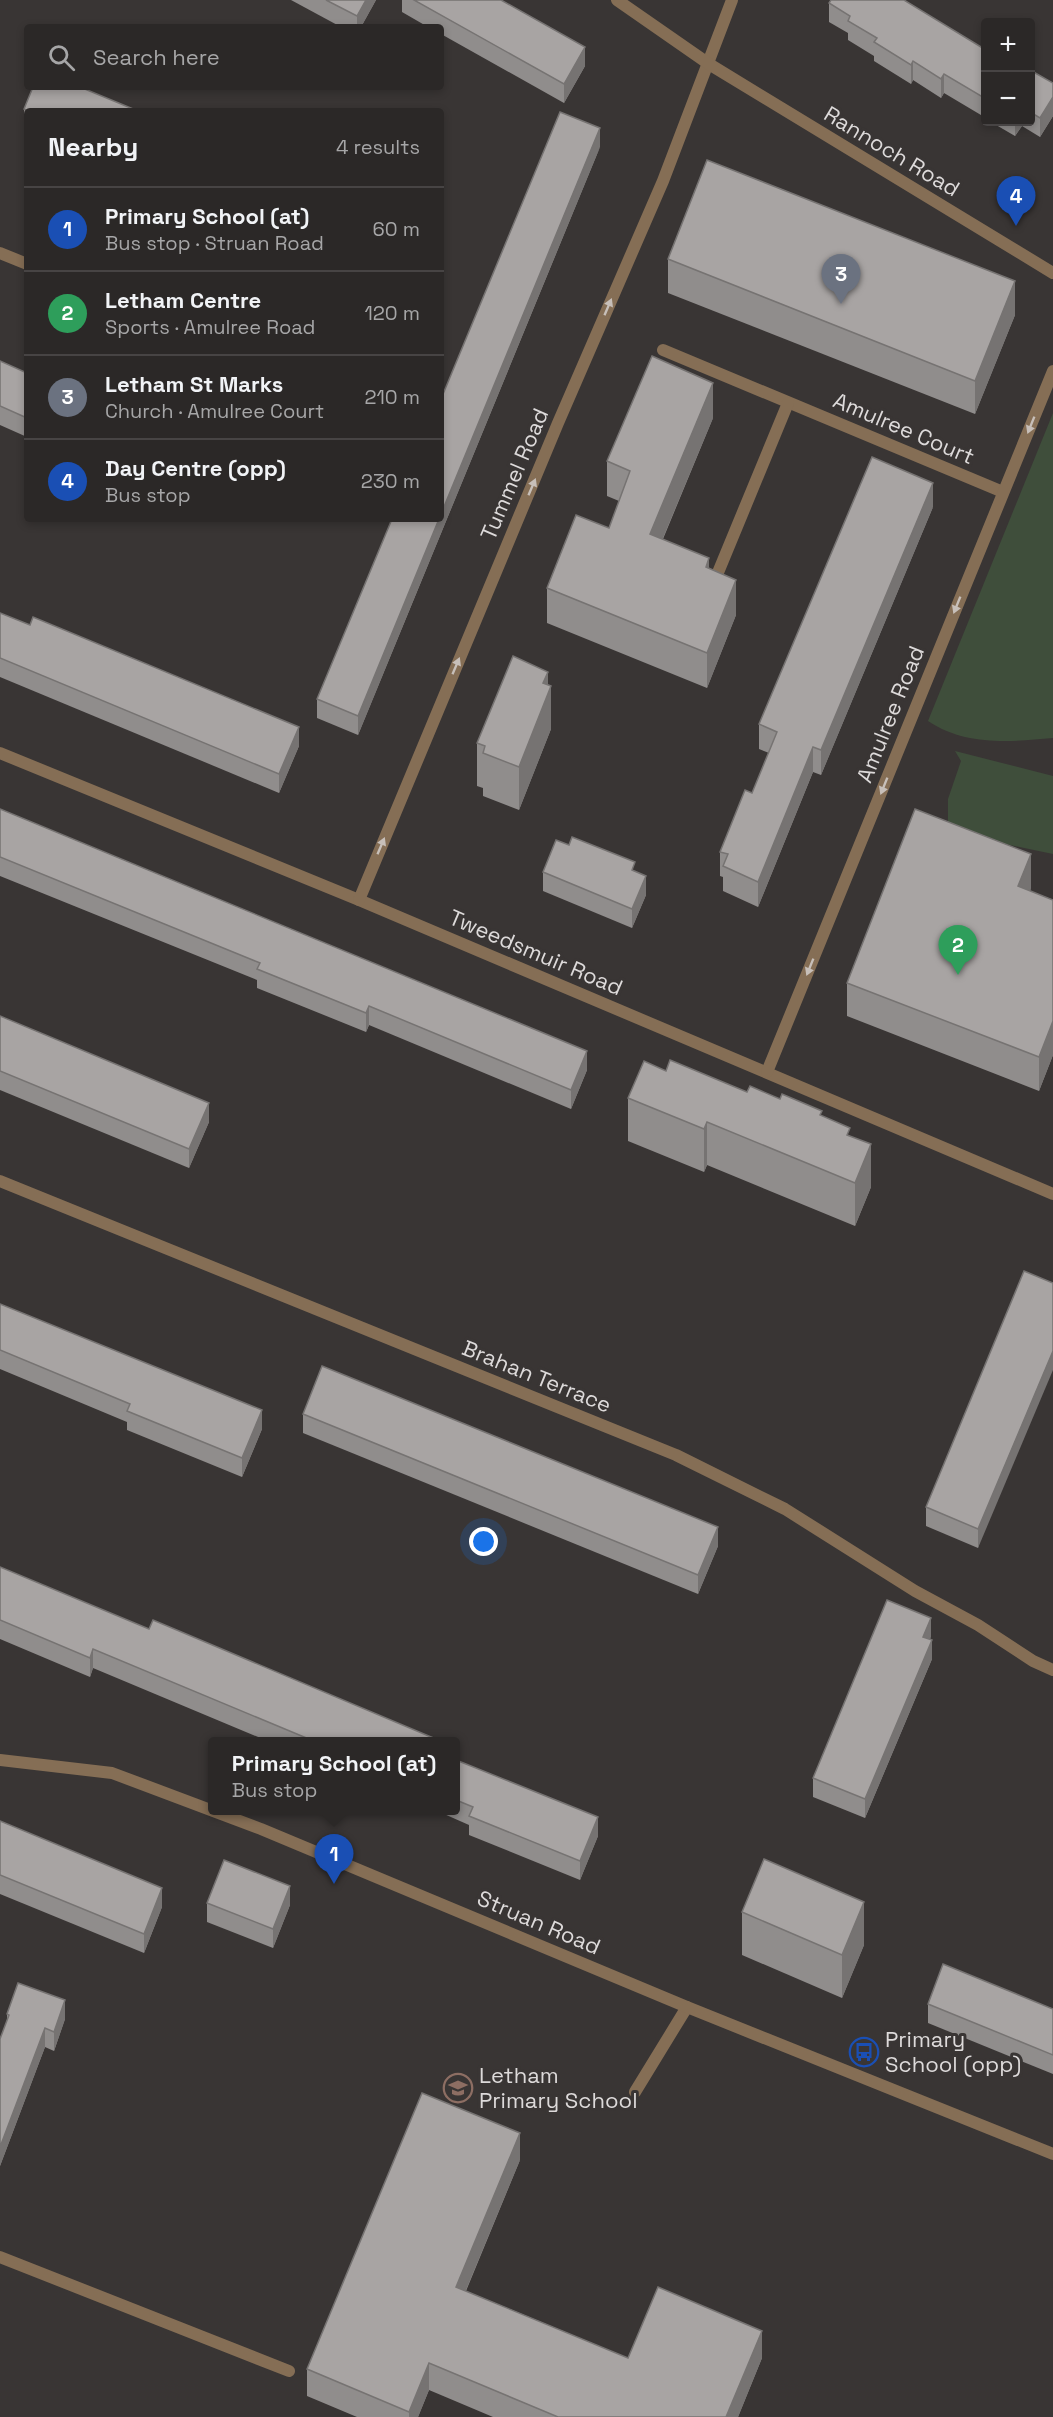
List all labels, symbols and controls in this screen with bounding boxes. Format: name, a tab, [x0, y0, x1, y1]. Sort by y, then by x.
map controls	[981, 18, 1035, 126]
button: +	[981, 18, 1035, 72]
search box	[24, 24, 444, 90]
icon: search	[45, 41, 78, 74]
text: Search here	[93, 43, 220, 71]
button: −	[981, 72, 1035, 126]
street label: Rannoch Road	[819, 99, 965, 203]
text: Nearby	[48, 130, 138, 164]
text: 4 results	[336, 134, 420, 160]
pin: 4	[996, 176, 1036, 226]
text: Primary School (at)	[105, 202, 309, 230]
text: 1	[63, 216, 72, 242]
text: 60 m	[373, 216, 420, 242]
text: Bus stop · Struan Road	[105, 230, 324, 256]
pin: 3	[822, 254, 860, 304]
text: Letham Centre	[105, 286, 261, 314]
one-way arrow	[603, 298, 613, 316]
text: 2	[62, 300, 73, 326]
text: 120 m	[364, 300, 420, 326]
text: Sports · Amulree Road	[105, 314, 315, 340]
text: Letham St Marks	[105, 370, 283, 398]
text: 3	[61, 384, 74, 410]
text: 210 m	[364, 384, 420, 410]
street label: Amulree Court	[829, 386, 979, 470]
text: Church · Amulree Court	[105, 398, 324, 424]
street label: Tummel Road	[474, 404, 554, 544]
one-way arrow	[1026, 416, 1035, 434]
text: Day Centre (opp)	[105, 454, 286, 482]
text: 4	[61, 468, 74, 494]
text: 230 m	[361, 468, 420, 494]
one-way arrow	[527, 477, 537, 495]
text: Bus stop	[105, 482, 191, 508]
one-way arrow	[952, 597, 962, 615]
street label: Amulree Road	[850, 642, 930, 786]
one-way arrow	[451, 657, 461, 675]
one-way arrow	[878, 777, 888, 795]
one-way arrow	[376, 837, 386, 855]
street label: Tweedsmuir Road	[445, 903, 627, 1001]
pin: 2	[938, 926, 978, 975]
one-way arrow	[805, 958, 815, 976]
street label: Brahan Terrace	[458, 1333, 616, 1419]
your location	[469, 1527, 498, 1556]
popup	[208, 1737, 460, 1815]
text: Primary School (at)	[232, 1749, 436, 1777]
text: Bus stop	[232, 1777, 317, 1803]
pin: 1	[314, 1834, 354, 1884]
street label: Struan Road	[473, 1883, 605, 1961]
place label: Primary School (opp)	[885, 2025, 1021, 2078]
bus stop icon: Primary School (opp)	[848, 2036, 880, 2068]
place label: Letham Primary School	[479, 2061, 638, 2114]
school or university icon: Letham Primary School	[442, 2072, 474, 2104]

